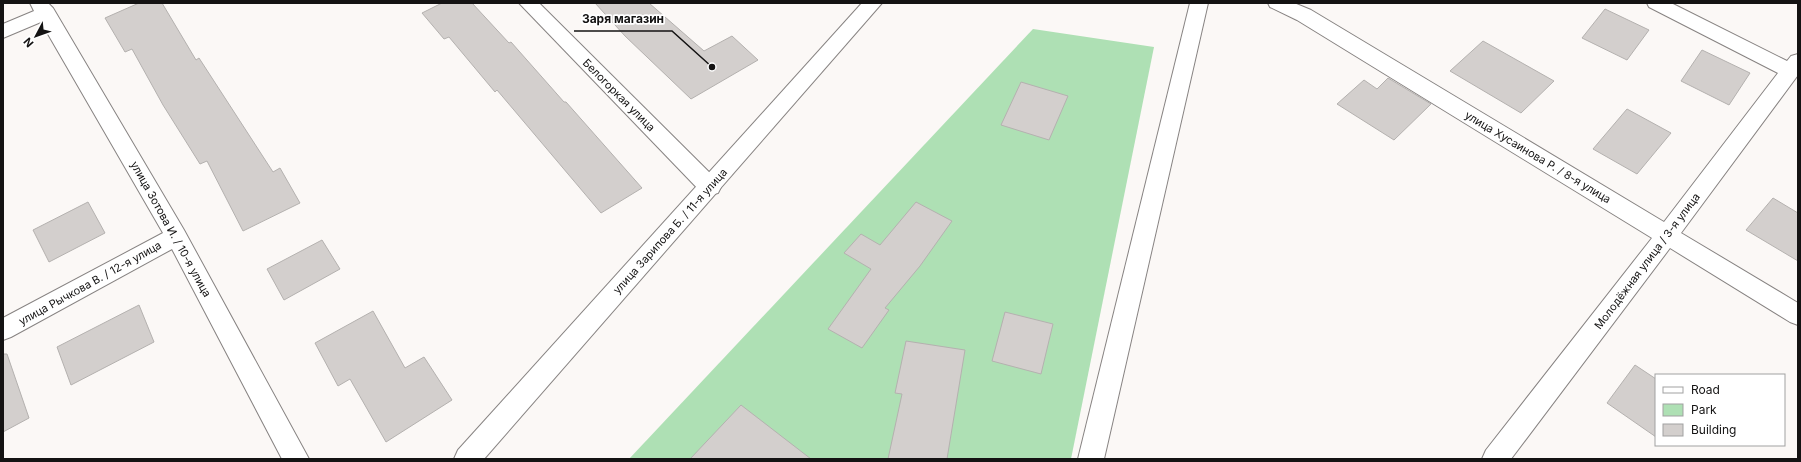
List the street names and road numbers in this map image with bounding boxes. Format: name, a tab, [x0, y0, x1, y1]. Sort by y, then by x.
street label: Белогоркая улица	[580, 56, 658, 134]
street label: улица Хусаинова Р. / 8-я улица	[1462, 108, 1614, 206]
street label: улица Зотова И. / 10-я улица	[128, 159, 214, 299]
street label: улица Зарипова Б. / 11-я улица	[610, 165, 730, 297]
street label: Молодёжная улица / 3-я улица	[1591, 190, 1703, 332]
street label: улица Рычкова В. / 12-я улица	[16, 238, 164, 328]

